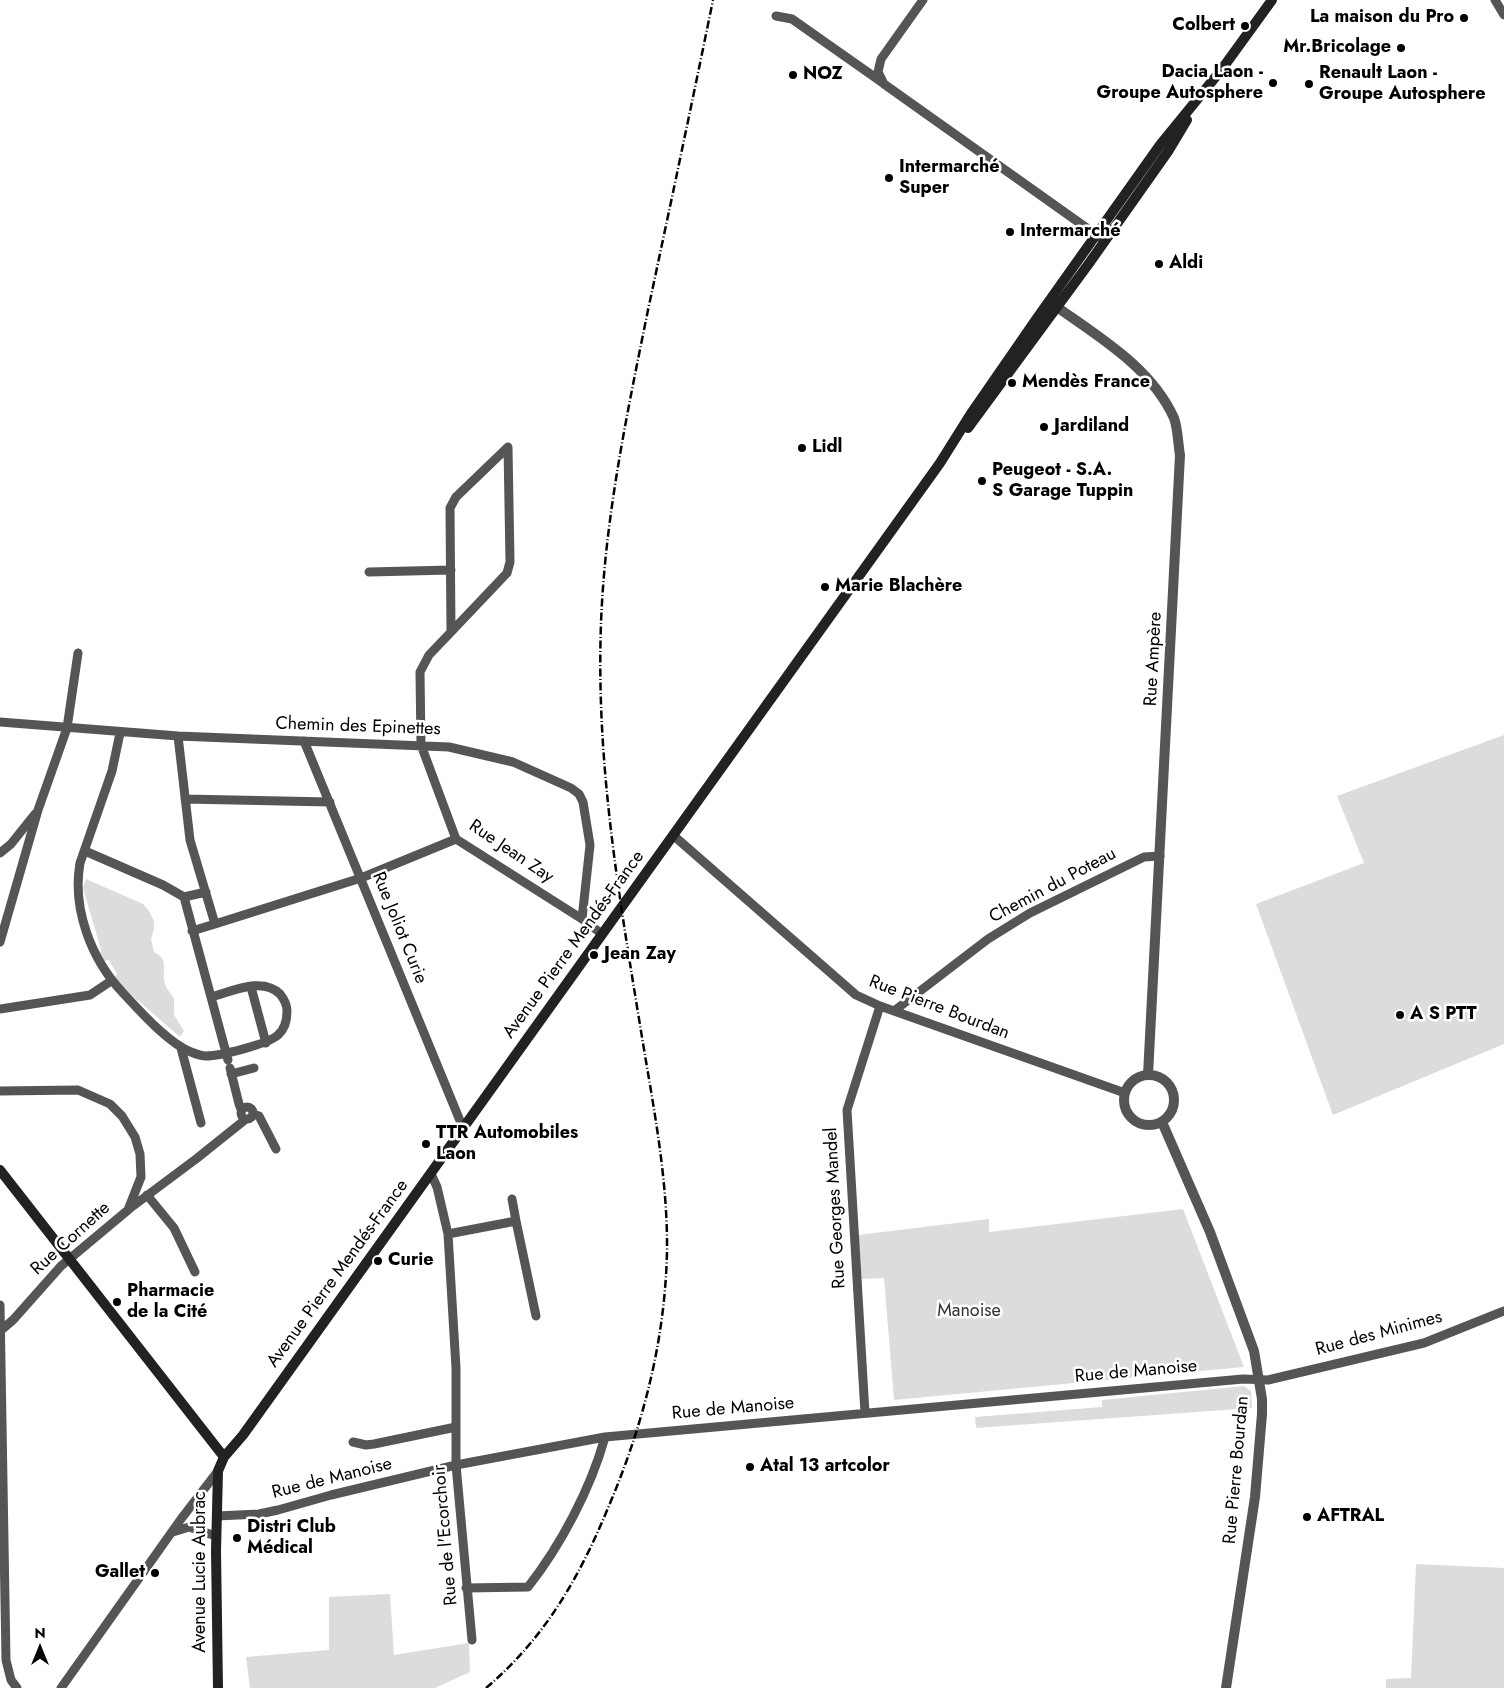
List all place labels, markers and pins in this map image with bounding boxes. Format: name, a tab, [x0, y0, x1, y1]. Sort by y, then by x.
place label: La maison du Pro	[1310, 7, 1454, 29]
marker: La maison du Pro	[1458, 12, 1470, 24]
place label: Colbert	[1172, 15, 1235, 37]
marker: Colbert	[1239, 20, 1251, 32]
place label: Mr.Bricolage	[1283, 37, 1391, 59]
marker: Mr.Bricolage	[1395, 42, 1407, 54]
place label: Dacia Laon - Groupe Autosphere	[1097, 62, 1263, 104]
place label: Renault Laon - Groupe Autosphere	[1319, 63, 1485, 106]
place label: NOZ	[803, 64, 843, 86]
marker: NOZ	[787, 69, 799, 81]
marker: Dacia Laon - Groupe Autosphere	[1267, 77, 1279, 89]
marker: Renault Laon - Groupe Autosphere	[1303, 78, 1315, 90]
place label: Intermarché Super	[899, 157, 1000, 200]
marker: Intermarché Super	[883, 172, 895, 184]
place label: Intermarché	[1020, 221, 1121, 243]
marker: Intermarché	[1004, 226, 1016, 238]
place label: Aldi	[1169, 253, 1203, 275]
marker: Aldi	[1153, 258, 1165, 270]
place label: Mendès France	[1022, 372, 1150, 394]
marker: Mendès France	[1006, 377, 1018, 389]
place label: Jardiland	[1054, 416, 1129, 438]
marker: Jardiland	[1038, 421, 1050, 433]
place label: Lidl	[812, 437, 842, 459]
marker: Lidl	[796, 442, 808, 454]
place label: Peugeot - S.A. S Garage Tuppin	[992, 460, 1133, 502]
marker: Peugeot - S.A. S Garage Tuppin	[976, 475, 988, 487]
place label: Marie Blachère	[835, 576, 962, 598]
marker: Marie Blachère	[819, 581, 831, 593]
place label: Jean Zay	[604, 944, 676, 966]
marker: Jean Zay	[588, 949, 600, 961]
place label: A S PTT	[1410, 1004, 1477, 1026]
marker: A S PTT	[1394, 1009, 1406, 1021]
place label: TTR Automobiles Laon	[436, 1123, 578, 1166]
marker: TTR Automobiles Laon	[420, 1138, 432, 1150]
place label: Curie	[388, 1250, 434, 1272]
marker: Curie	[372, 1255, 384, 1267]
place label: Pharmacie de la Cité	[127, 1281, 214, 1324]
marker: Pharmacie de la Cité	[111, 1296, 123, 1308]
place label: Atal 13 artcolor	[760, 1456, 890, 1478]
marker: Atal 13 artcolor	[744, 1461, 756, 1473]
place label: AFTRAL	[1317, 1506, 1384, 1528]
marker: AFTRAL	[1301, 1511, 1313, 1523]
place label: Distri Club Médical	[247, 1517, 336, 1560]
marker: Distri Club Médical	[231, 1532, 243, 1544]
place label: Gallet	[95, 1562, 145, 1584]
marker: Gallet	[149, 1567, 161, 1579]

